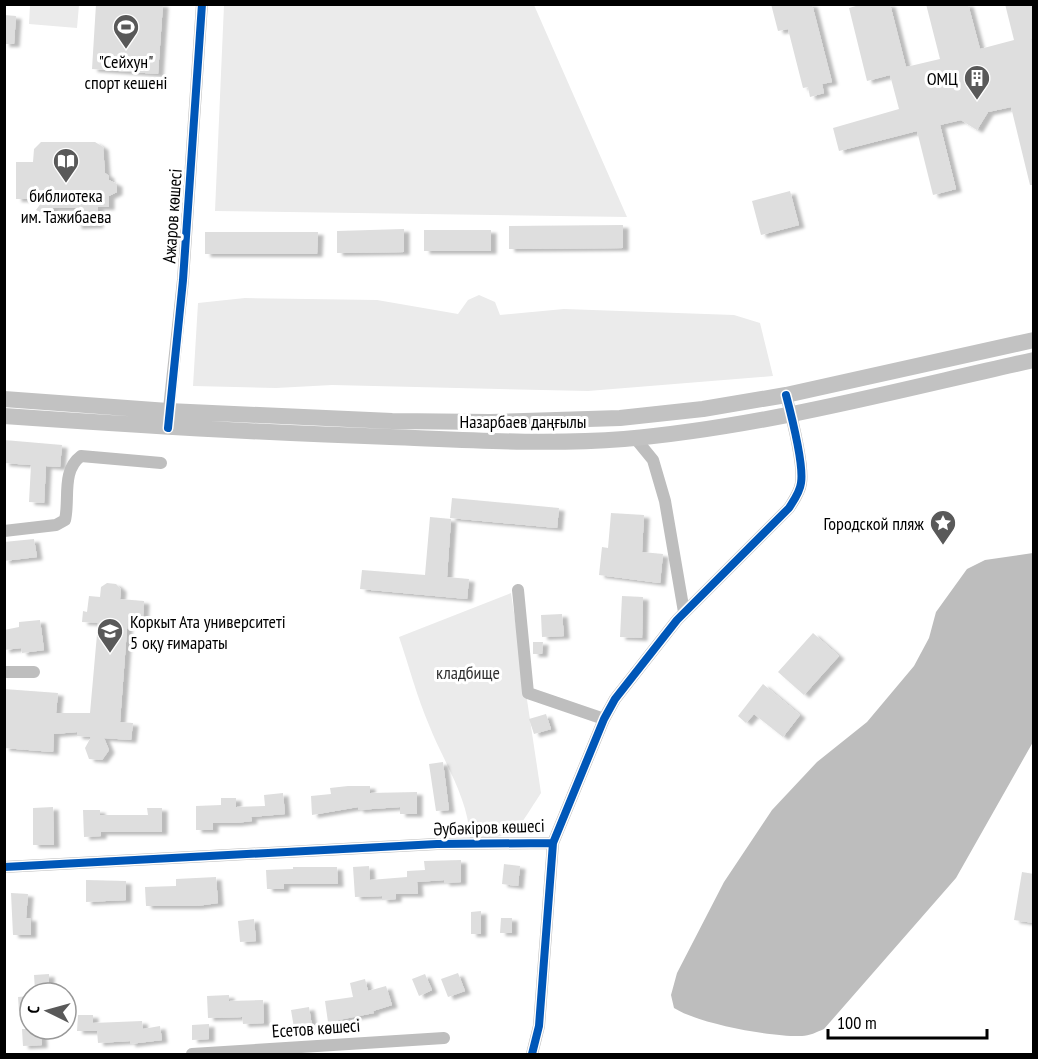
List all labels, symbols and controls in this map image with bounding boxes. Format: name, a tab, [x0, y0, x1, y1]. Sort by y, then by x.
sports icon: "Сейхун" спорт кешені	[111, 12, 141, 50]
place label: "Сейхун" спорт кешені	[85, 50, 167, 94]
building icon: ОМЦ	[962, 63, 992, 101]
place label: ОМЦ	[927, 67, 958, 90]
library icon: библиотека им. Тажибаева	[51, 146, 81, 184]
street label: Ажаров көшесі	[157, 168, 187, 264]
place label: библиотека им. Тажибаева	[21, 184, 111, 228]
street label: Назарбаев даңғылы	[460, 410, 586, 433]
place icon: Городской пляж	[928, 508, 958, 546]
place label: Городской пляж	[823, 512, 924, 535]
place label: Коркыт Ата университеті 5 оқу ғимараты	[130, 610, 286, 654]
school or university icon: Коркыт Ата университеті 5 оқу ғимараты	[95, 616, 125, 654]
park label: кладбище	[436, 661, 500, 684]
street label: Әубәкіров көшесі	[433, 814, 545, 840]
north arrow	[18, 981, 78, 1041]
scale bar	[828, 1002, 987, 1040]
text: С	[23, 1004, 43, 1014]
text: 100 m	[837, 1011, 877, 1034]
street label: Есетов көшесі	[271, 1013, 361, 1043]

